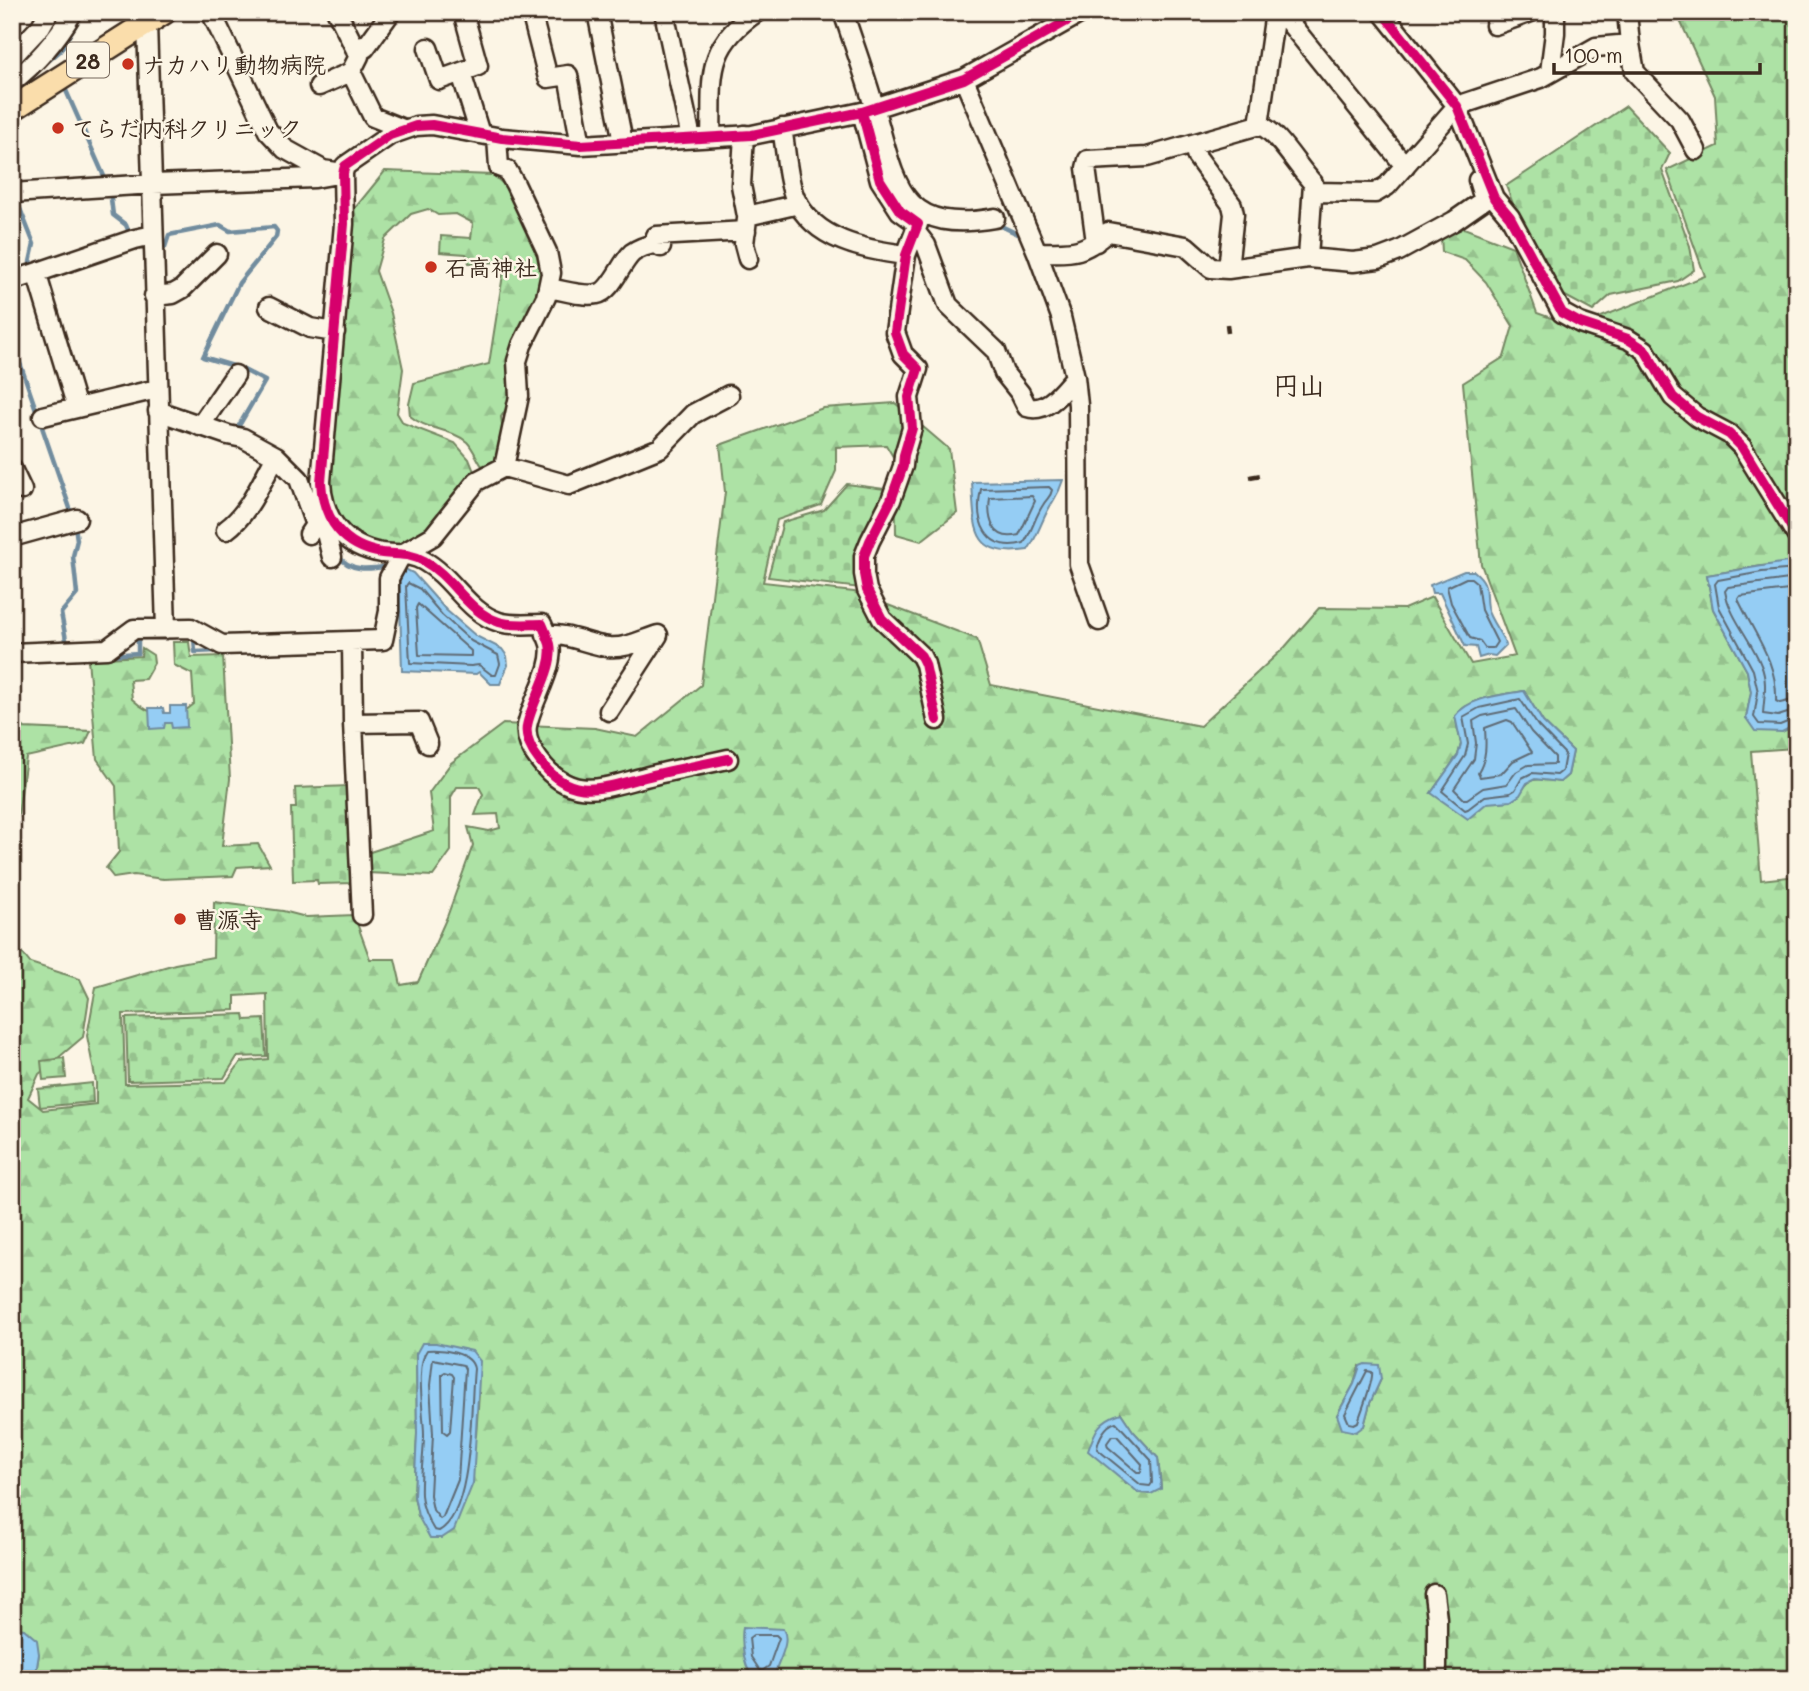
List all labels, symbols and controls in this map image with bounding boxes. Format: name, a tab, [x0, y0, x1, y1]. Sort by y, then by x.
scale bar	[1554, 32, 1760, 76]
text: 100 m	[1564, 41, 1623, 68]
road number: 28	[67, 42, 109, 78]
place label: ナカハリ動物病院	[142, 49, 326, 79]
marker: ナカハリ動物病院	[120, 56, 136, 72]
place label: てらだ内科クリニック	[72, 113, 302, 143]
marker: てらだ内科クリニック	[50, 120, 66, 136]
place label: 石高神社	[445, 252, 537, 282]
marker: 石高神社	[423, 259, 439, 275]
district label: 円山	[1273, 368, 1325, 402]
place label: 曹源寺	[194, 904, 263, 934]
marker: 曹源寺	[172, 911, 188, 927]

